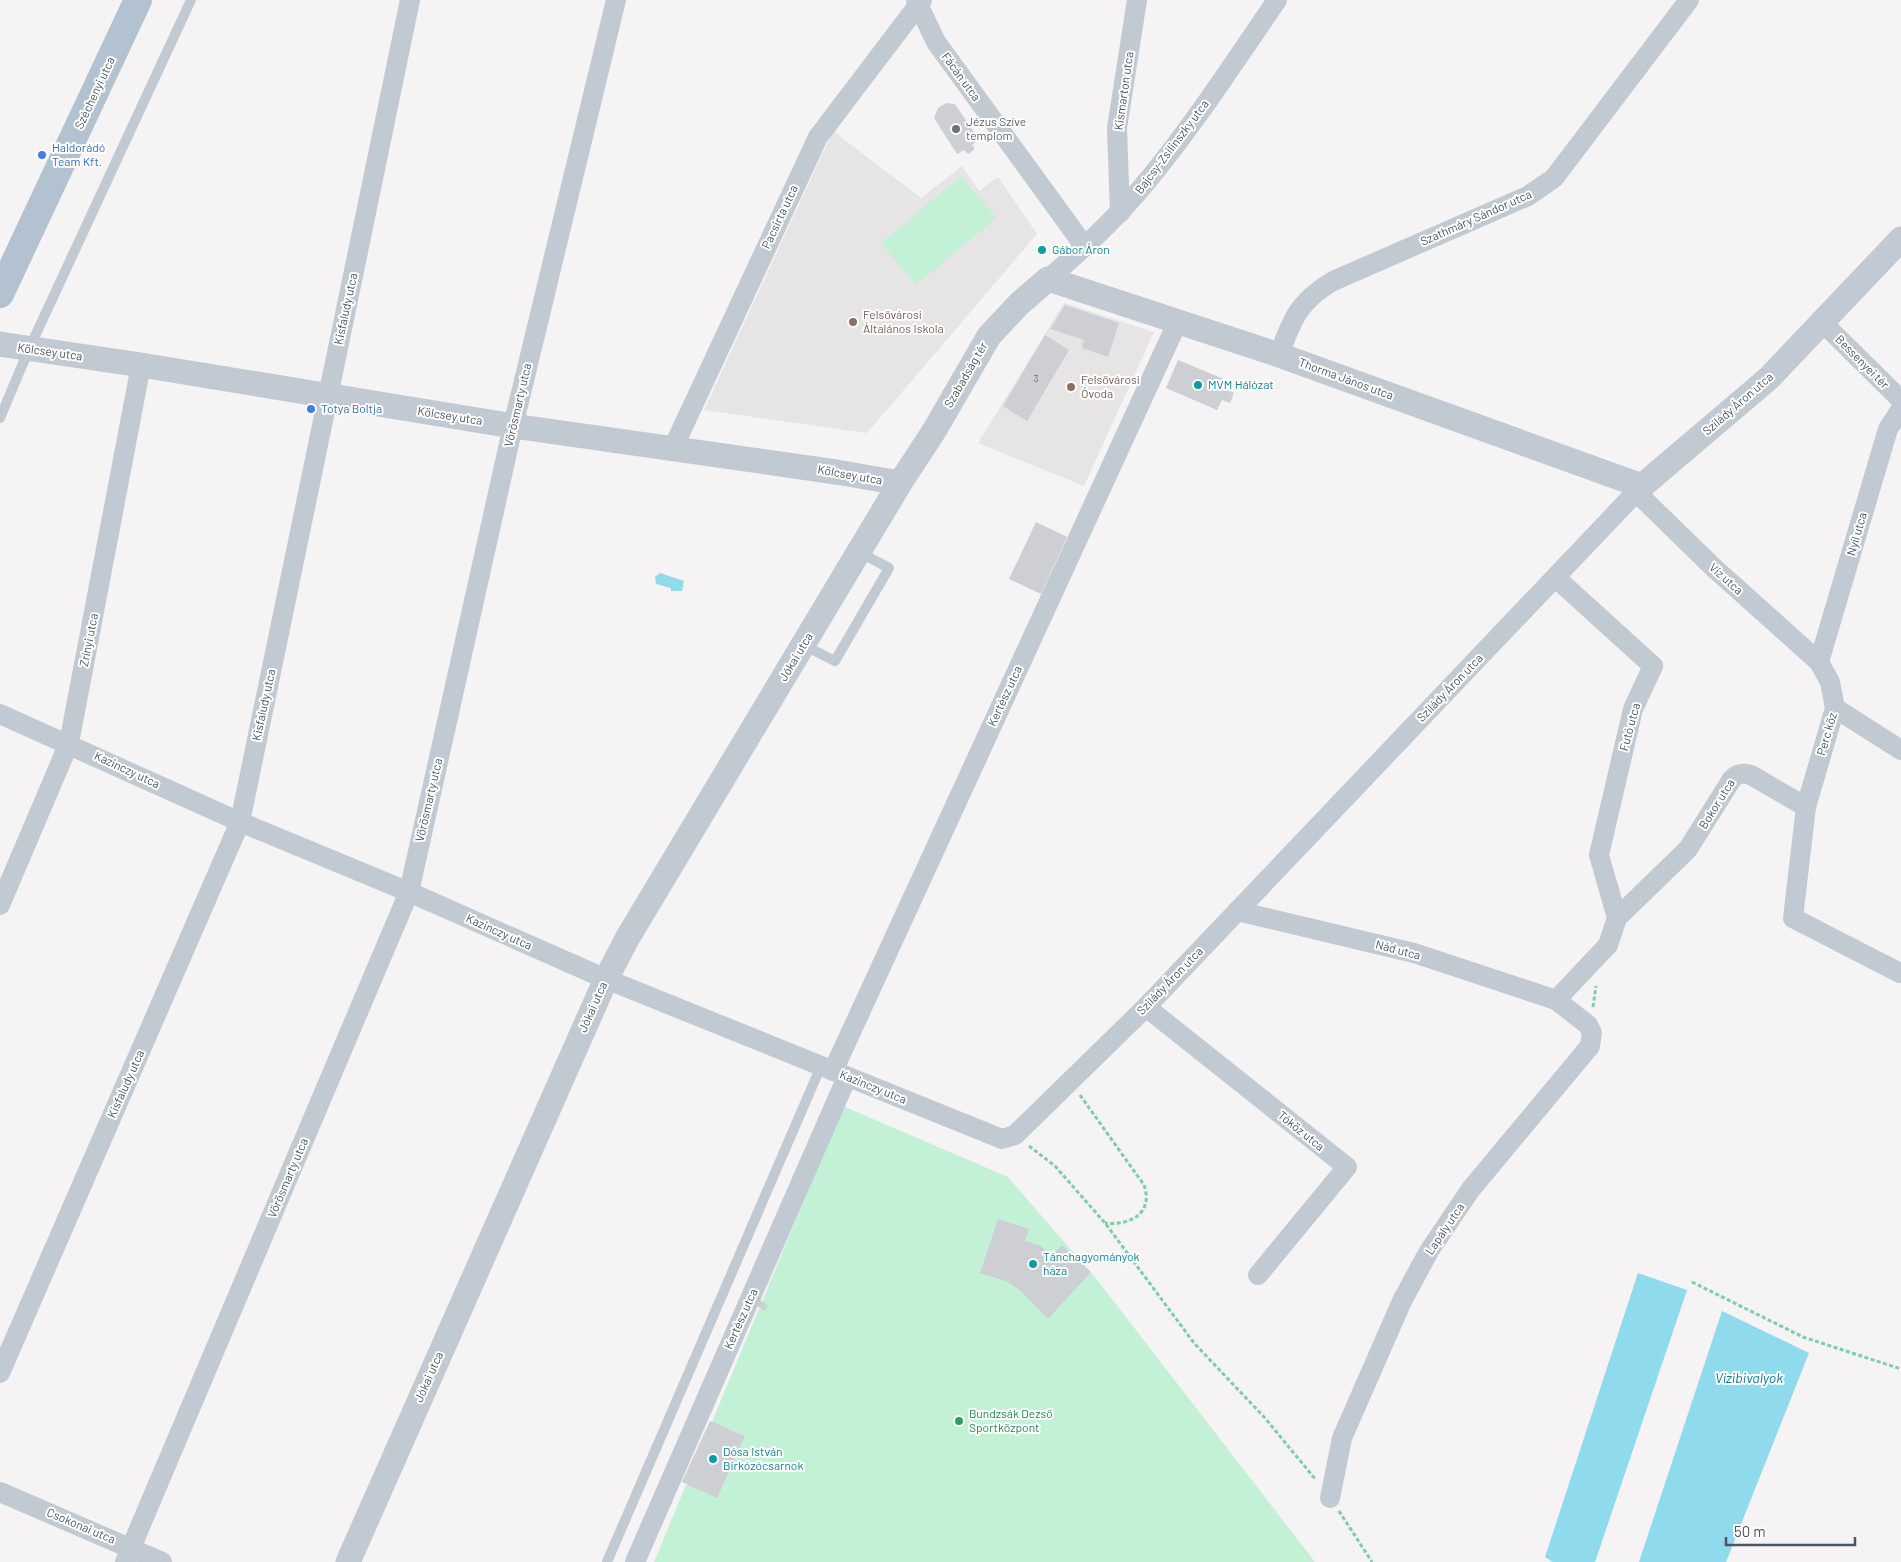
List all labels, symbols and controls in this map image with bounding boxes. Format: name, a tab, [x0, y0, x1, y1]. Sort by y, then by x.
street label: Fácán utca	[939, 49, 984, 103]
street label: Kismarton utca	[1111, 51, 1135, 131]
street label: Széchenyi utca	[71, 54, 117, 131]
street label: Bajcsy-Zsilinszky utca	[1131, 97, 1211, 196]
place label: Jézus Szíve templom	[966, 114, 1026, 142]
marker: Jézus Szíve templom	[950, 123, 962, 135]
place label: Haldorádó Team Kft.	[52, 140, 105, 168]
marker: Haldorádó Team Kft.	[36, 149, 48, 161]
street label: Pacsirta utca	[758, 182, 800, 251]
street label: Szathmáry Sándor utca	[1418, 186, 1533, 248]
place label: Gábor Áron	[1052, 242, 1110, 256]
marker: Gábor Áron	[1036, 244, 1048, 256]
street label: Kisfaludy utca	[331, 272, 359, 346]
place label: Felsővárosi Általános Iskola	[863, 307, 944, 335]
marker: Felsővárosi Általános Iskola	[847, 316, 859, 328]
street label: Bessenyei tér	[1833, 332, 1893, 391]
street label: Szabadság tér	[941, 339, 990, 410]
street label: Kölcsey utca	[17, 340, 84, 363]
street label: Thorma János utca	[1297, 354, 1396, 402]
street label: Vörösmarty utca	[501, 362, 533, 448]
street label: Szilády Áron utca	[1699, 369, 1775, 438]
house number: 3	[1033, 372, 1039, 384]
place label: Felsővárosi Óvoda	[1081, 372, 1140, 400]
place label: MVM Hálózat	[1208, 377, 1274, 391]
marker: MVM Hálózat	[1192, 379, 1204, 391]
marker: Felsővárosi Óvoda	[1065, 381, 1077, 393]
place label: Totya Boltja	[321, 401, 382, 415]
marker: Totya Boltja	[305, 403, 317, 415]
street label: Kölcsey utca	[417, 403, 484, 427]
street label: Kölcsey utca	[817, 461, 884, 487]
street label: Nyíl utca	[1843, 510, 1869, 557]
street label: Víz utca	[1707, 560, 1746, 597]
street label: Zrínyi utca	[76, 612, 100, 668]
street label: Jókai utca	[775, 630, 815, 683]
street label: Szilády Áron utca	[1413, 651, 1485, 724]
street label: Kertész utca	[984, 663, 1024, 728]
street label: Kisfaludy utca	[249, 668, 277, 742]
street label: Futó utca	[1616, 701, 1642, 752]
street label: Perc köz	[1813, 711, 1839, 757]
street label: Kazinczy utca	[92, 748, 162, 790]
street label: Vörösmarty utca	[412, 757, 444, 843]
street label: Bokor utca	[1695, 776, 1737, 831]
street label: Kazinczy utca	[464, 910, 535, 952]
street label: Nád utca	[1374, 936, 1422, 962]
street label: Szilády Áron utca	[1133, 944, 1205, 1017]
street label: Jókai utca	[575, 979, 609, 1034]
street label: Kisfaludy utca	[104, 1047, 146, 1120]
street label: Kazinczy utca	[838, 1066, 909, 1106]
street label: Tóköz utca	[1276, 1107, 1328, 1153]
street label: Vörösmarty utca	[264, 1136, 310, 1220]
street label: Lapály utca	[1422, 1200, 1467, 1257]
place label: Tánchagyományok háza	[1043, 1249, 1140, 1277]
marker: Tánchagyományok háza	[1027, 1258, 1039, 1270]
street label: Kertész utca	[720, 1286, 760, 1351]
street label: Jókai utca	[411, 1349, 445, 1404]
water label: Vízibivalyok	[1715, 1369, 1783, 1386]
place label: Bundzsák Dezső Sportközpont	[969, 1406, 1053, 1434]
marker: Bundzsák Dezső Sportközpont	[953, 1415, 965, 1427]
place label: Dósa István Birkózócsarnok	[723, 1444, 803, 1472]
marker: Dósa István Birkózócsarnok	[707, 1453, 719, 1465]
street label: Csokonai utca	[45, 1504, 118, 1546]
scale bar	[1726, 1514, 1855, 1546]
text: 50 m	[1734, 1522, 1766, 1540]

